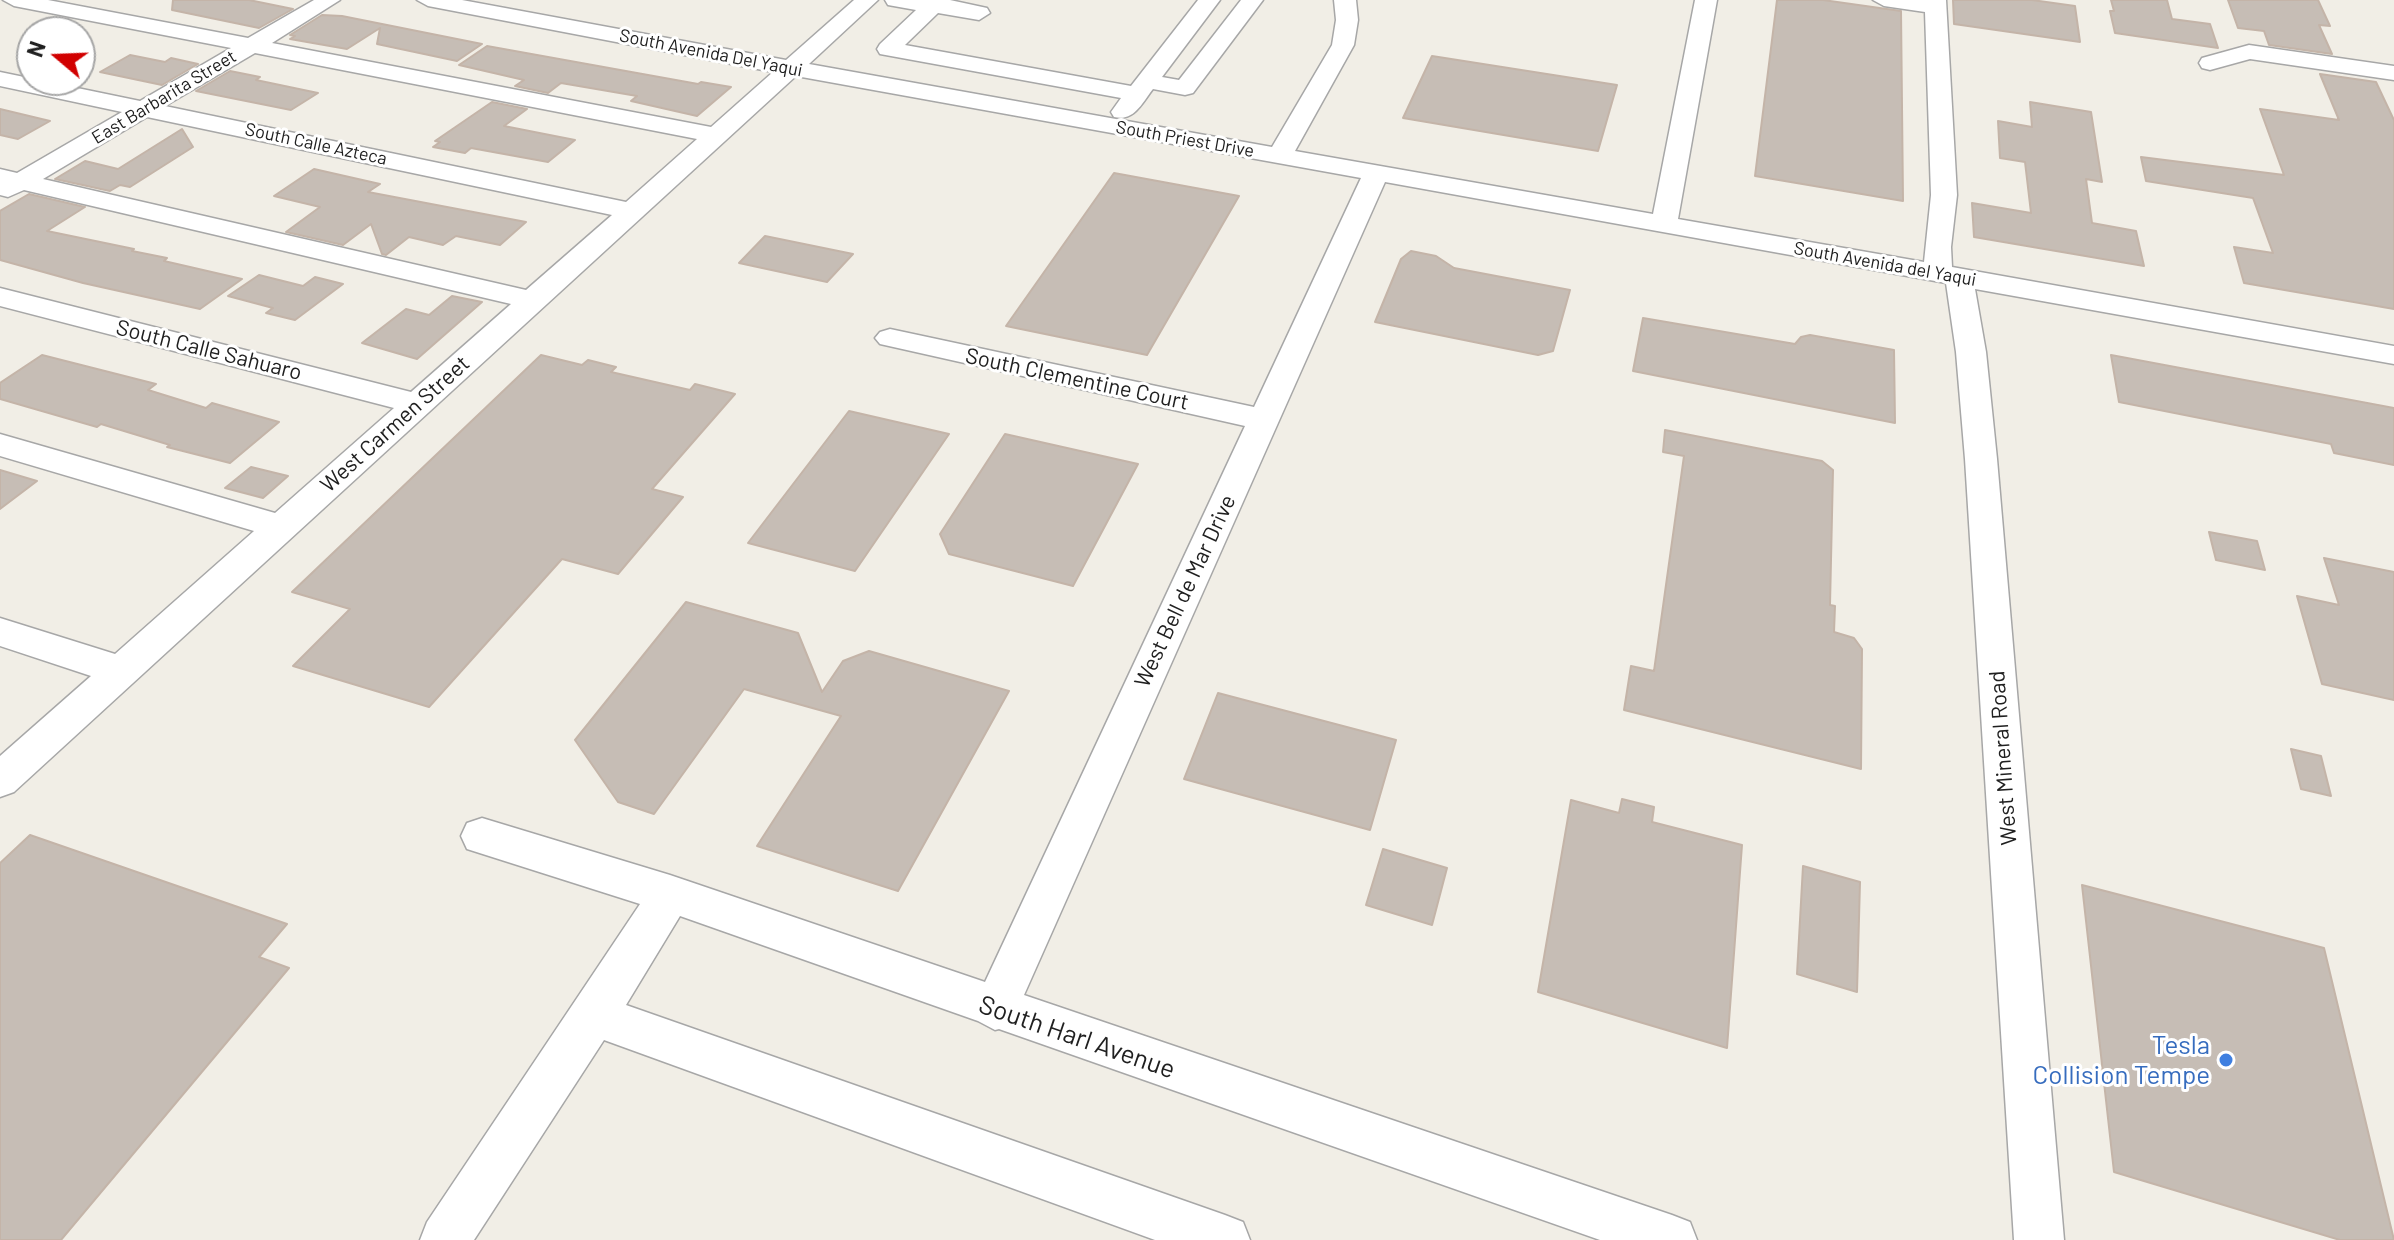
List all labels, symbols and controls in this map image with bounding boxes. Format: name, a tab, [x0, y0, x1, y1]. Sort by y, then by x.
north arrow	[16, 16, 96, 96]
street label: South Avenida Del Yaqui	[618, 25, 804, 81]
text: N	[21, 38, 50, 60]
street label: East Barbarita Street	[88, 45, 240, 149]
street label: South Priest Drive	[1114, 116, 1256, 162]
street label: South Calle Azteca	[243, 118, 389, 170]
street label: South Avenida del Yaqui	[1792, 237, 1978, 291]
street label: South Calle Sahuaro	[113, 314, 305, 386]
street label: South Clementine Court	[963, 342, 1191, 416]
street label: West Carmen Street	[315, 350, 475, 498]
street label: West Bell de Mar Drive	[1129, 491, 1241, 691]
street label: West Mineral Road	[1984, 670, 2022, 846]
street label: South Harl Avenue	[975, 989, 1179, 1085]
place label: Tesla Collision Tempe	[2033, 1029, 2210, 1090]
marker: Tesla Collision Tempe	[2217, 1051, 2235, 1069]

